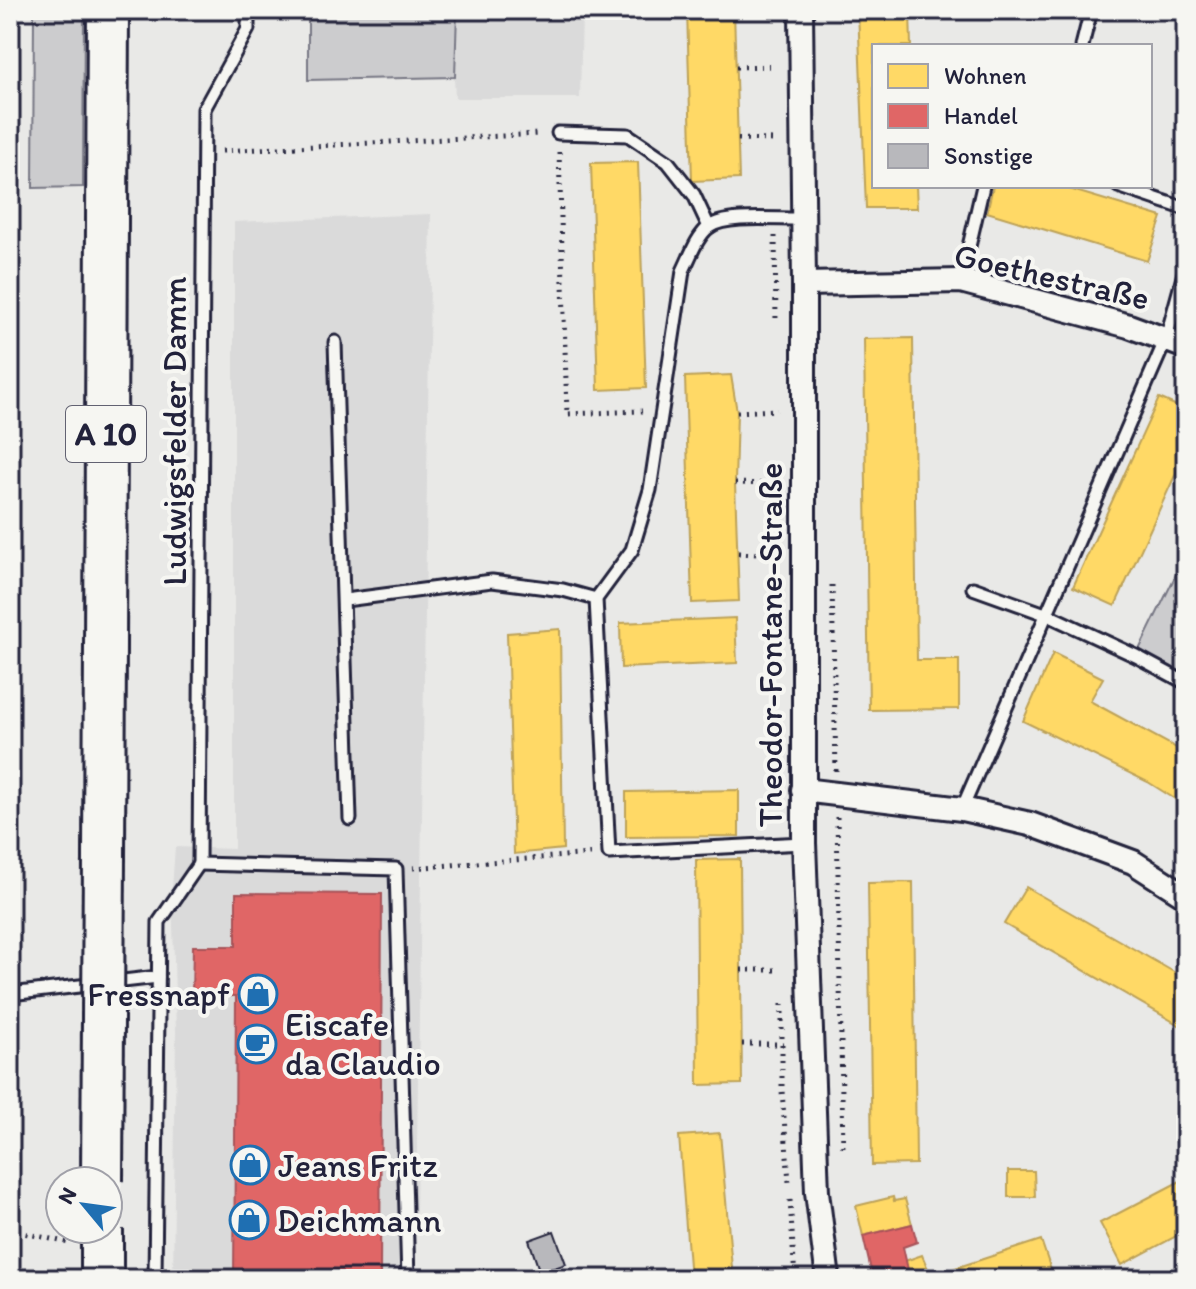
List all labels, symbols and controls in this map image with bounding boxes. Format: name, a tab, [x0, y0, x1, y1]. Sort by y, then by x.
legend	[872, 44, 1152, 188]
text: Wohnen	[944, 61, 1027, 90]
text: Handel	[944, 101, 1018, 130]
text: Sonstige	[944, 141, 1033, 170]
street label: Goethestraße	[950, 234, 1154, 319]
street label: Ludwigsfelder Damm	[154, 276, 195, 586]
road number: A 10	[66, 406, 146, 462]
street label: Theodor-Fontane-Straße	[750, 463, 791, 827]
shop icon: Fressnapf	[237, 973, 279, 1015]
place label: Fressnapf	[87, 974, 230, 1015]
place label: Eiscafe da Claudio	[285, 1004, 441, 1084]
cafe icon: Eiscafe da Claudio	[236, 1023, 278, 1065]
shop icon: Jeans Fritz	[229, 1144, 271, 1186]
place label: Jeans Fritz	[278, 1145, 438, 1186]
north arrow	[44, 1165, 124, 1245]
text: N	[52, 1183, 82, 1209]
shop icon: Deichmann	[228, 1199, 270, 1241]
place label: Deichmann	[277, 1200, 441, 1241]

